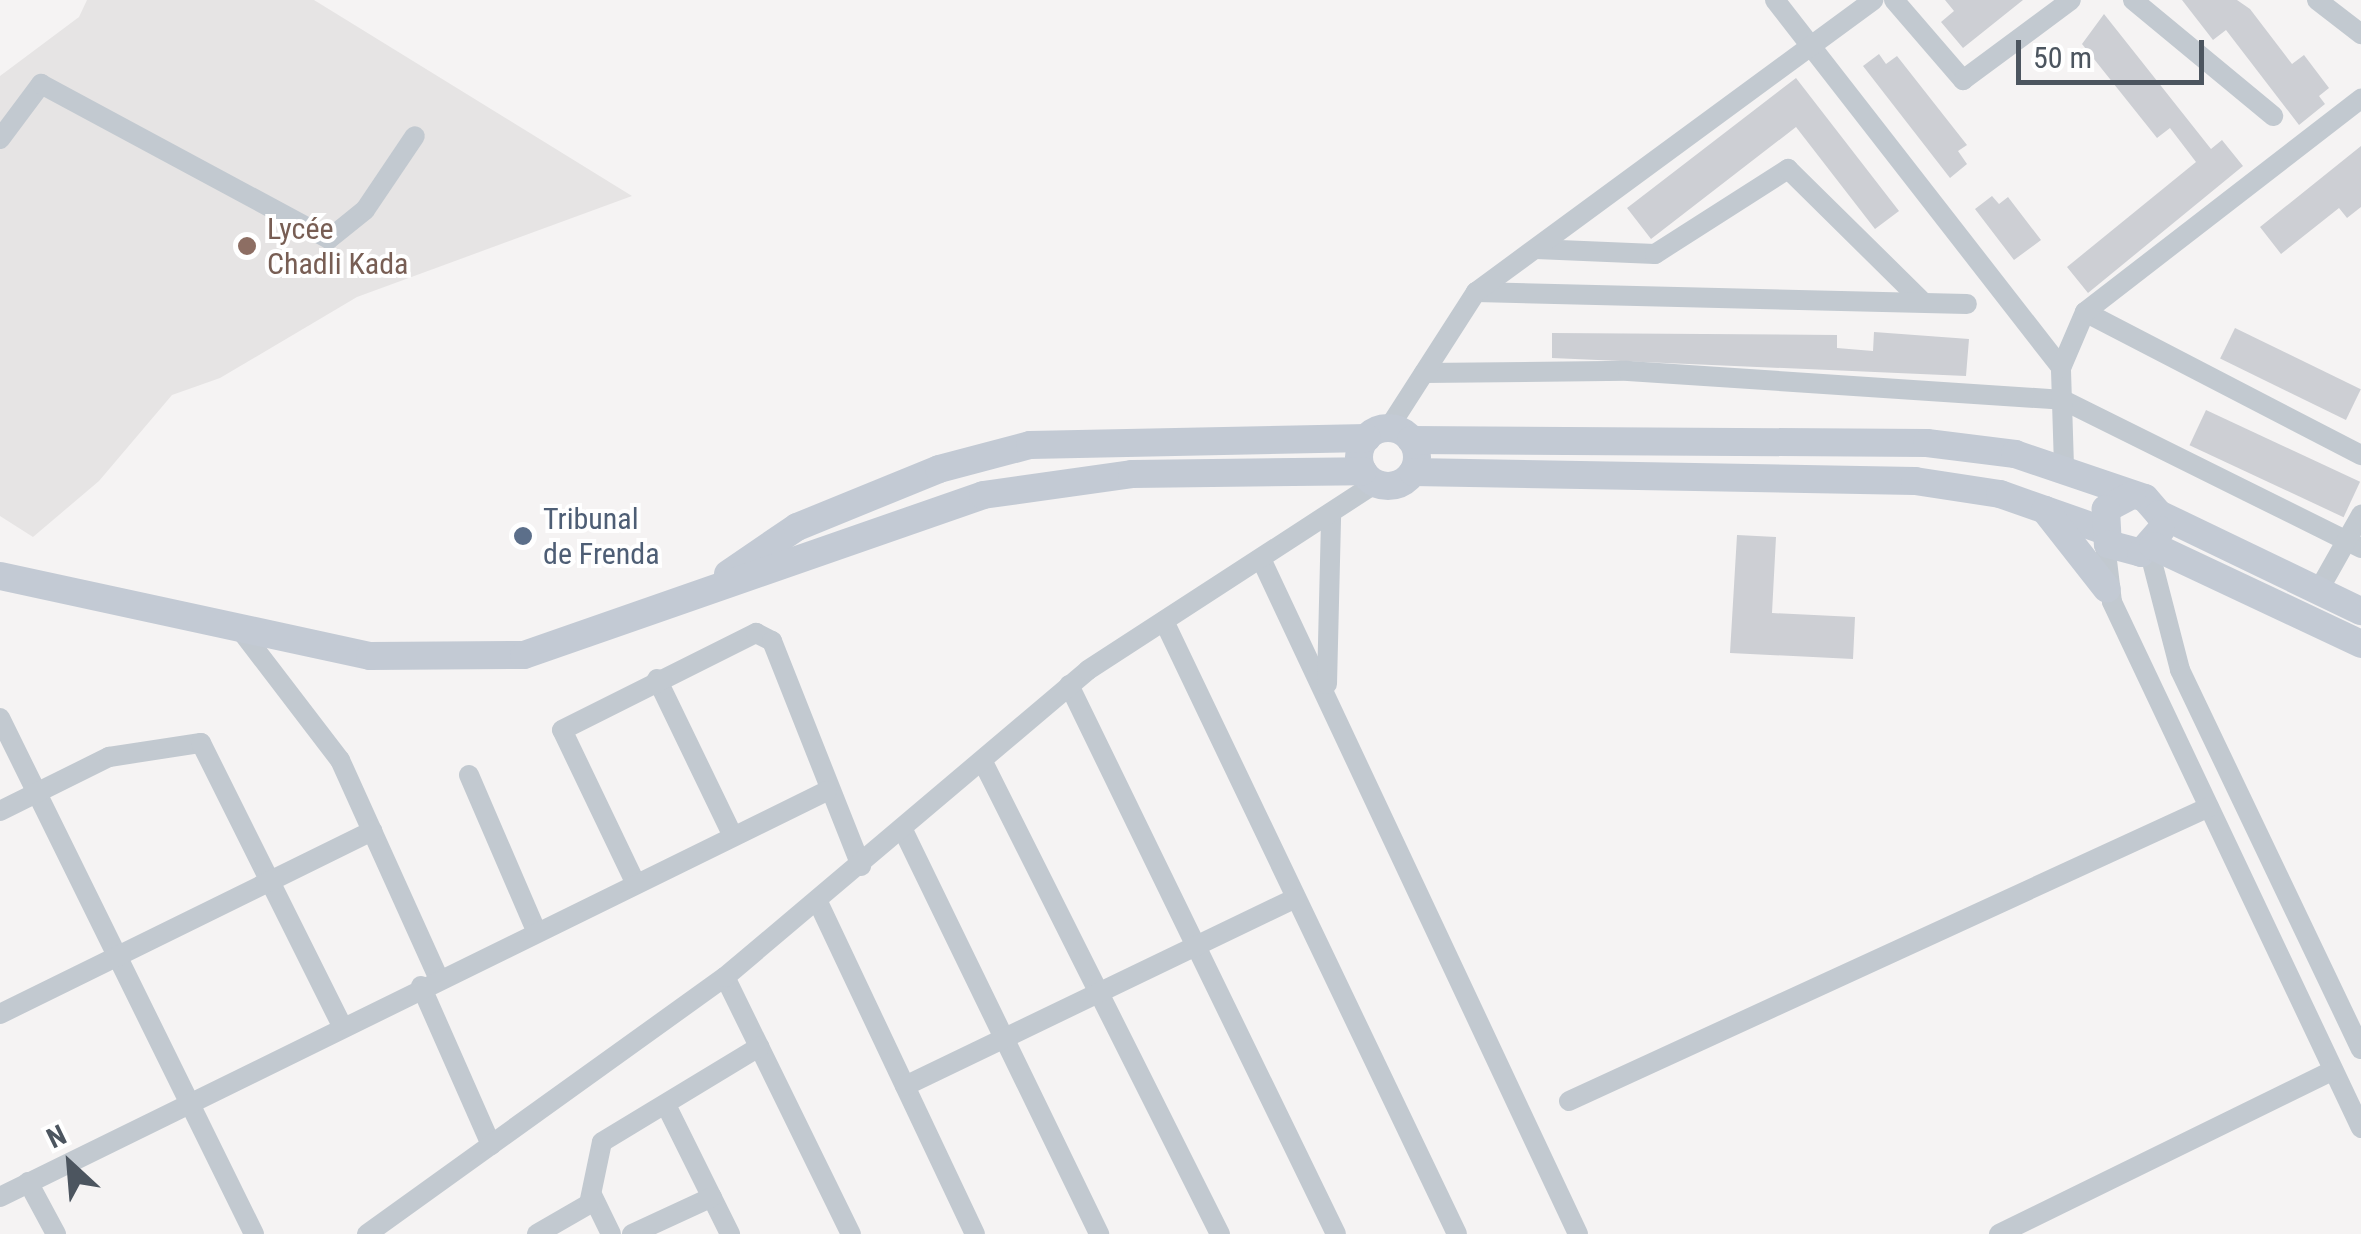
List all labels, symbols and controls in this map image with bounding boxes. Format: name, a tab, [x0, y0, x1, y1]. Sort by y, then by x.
scale bar	[2021, 20, 2208, 82]
text: 50 m	[2033, 40, 2092, 75]
place label: Lycée Chadli Kada	[267, 211, 408, 282]
marker: Lycée Chadli Kada	[236, 235, 258, 257]
place label: Tribunal de Frenda	[543, 501, 660, 572]
marker: Tribunal de Frenda	[512, 525, 534, 547]
north arrow	[20, 1114, 120, 1214]
text: N	[42, 1118, 72, 1155]

